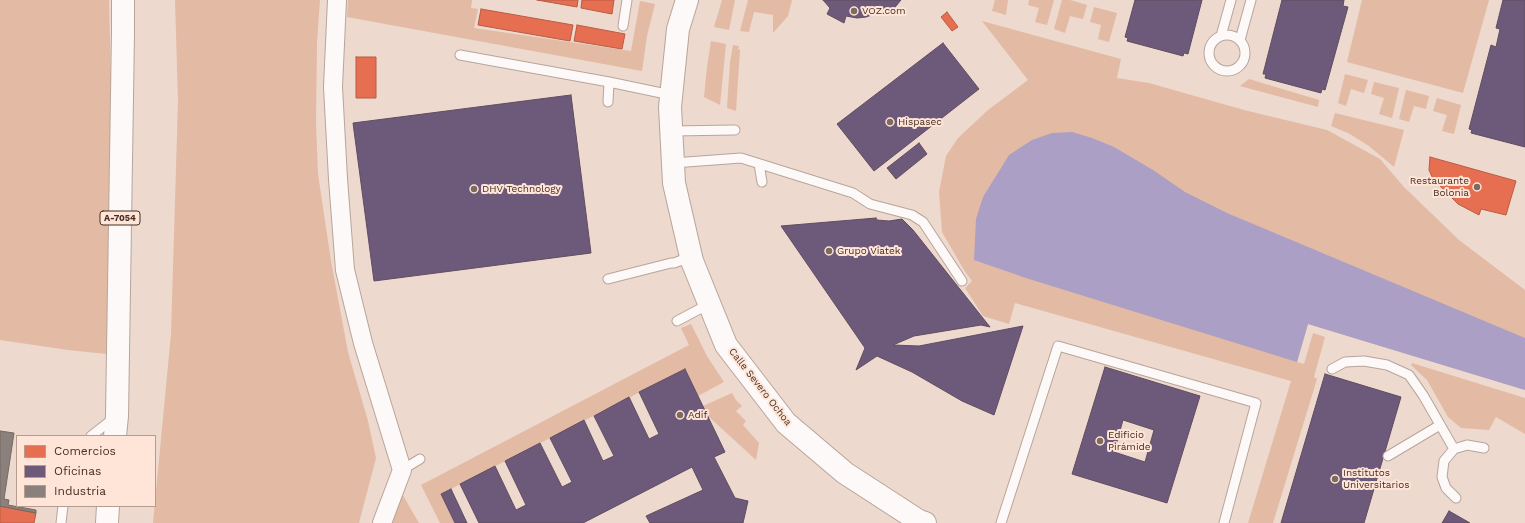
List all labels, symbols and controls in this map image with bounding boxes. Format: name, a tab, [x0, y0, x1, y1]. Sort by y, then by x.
place label: VOZ.com	[862, 5, 906, 17]
marker: VOZ.com	[849, 6, 859, 16]
place label: Hispasec	[898, 116, 942, 128]
marker: Hispasec	[885, 117, 895, 127]
place label: Restaurante Bolonia	[1410, 175, 1469, 198]
marker: Restaurante Bolonia	[1472, 182, 1482, 192]
place label: DHV Technology	[482, 183, 561, 195]
marker: DHV Technology	[469, 184, 479, 194]
road number: A-7054	[100, 211, 140, 225]
place label: Grupo Viatek	[837, 245, 900, 257]
marker: Grupo Viatek	[824, 246, 834, 256]
street label: Calle Severo Ochoa	[726, 346, 794, 428]
place label: Adif	[688, 409, 707, 421]
marker: Adif	[675, 410, 685, 420]
place label: Edificio Pirámide	[1108, 429, 1151, 452]
legend	[16, 435, 156, 507]
marker: Edificio Pirámide	[1095, 436, 1105, 446]
text: Comercios	[54, 444, 116, 458]
text: Oficinas	[54, 464, 101, 478]
place label: Institutos Universitarios	[1343, 467, 1410, 490]
marker: Institutos Universitarios	[1330, 474, 1340, 484]
text: Industria	[54, 484, 106, 498]

